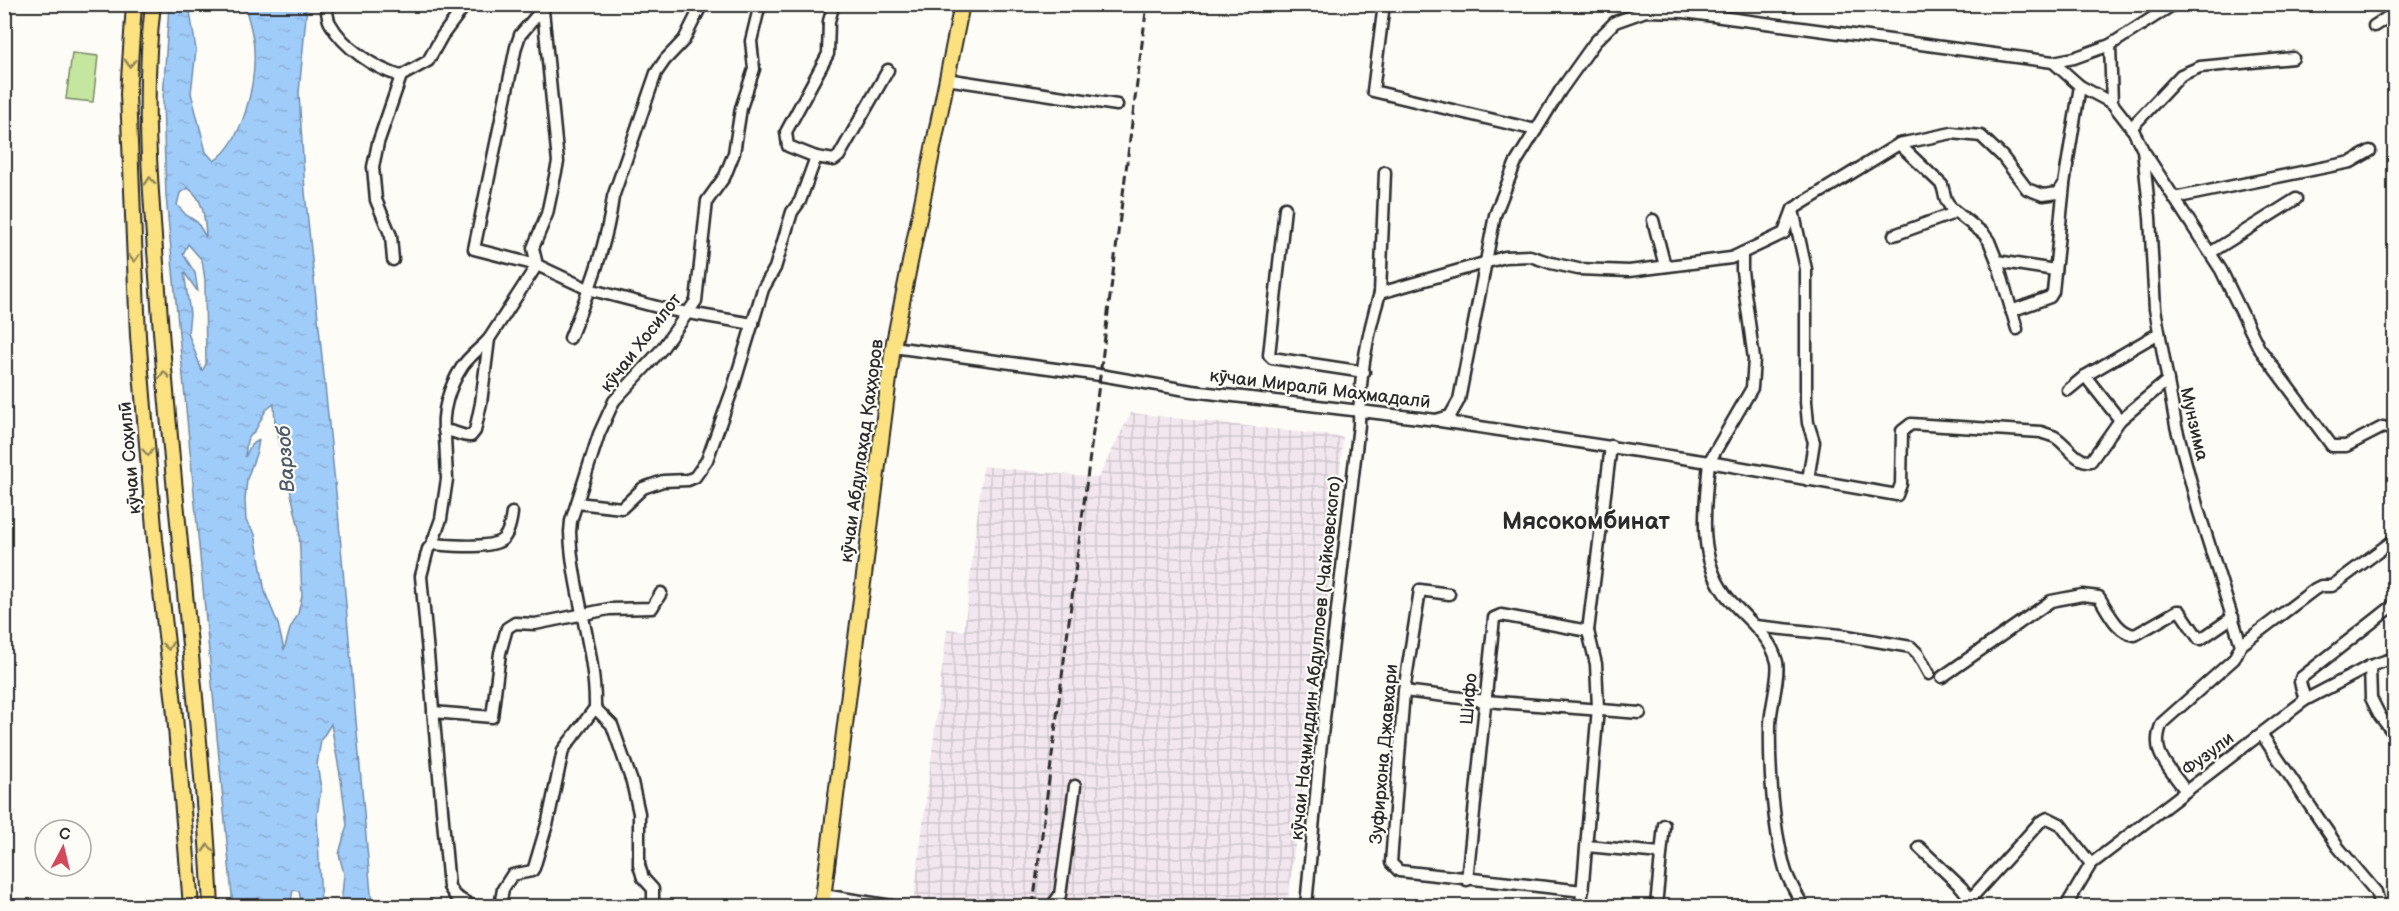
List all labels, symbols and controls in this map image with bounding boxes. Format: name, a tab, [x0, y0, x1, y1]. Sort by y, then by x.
one-way arrow	[123, 58, 136, 67]
one-way arrow	[143, 176, 156, 185]
one-way arrow	[128, 253, 141, 262]
street label: кӯчаи Хосилот	[596, 289, 686, 396]
street label: кӯчаи Абдулаҳад Қаҳҳоров	[836, 337, 888, 564]
street label: кӯчаи Миралӣ Маҳмадалӣ	[1208, 365, 1432, 413]
one-way arrow	[158, 371, 171, 380]
street label: Мунзима	[2175, 385, 2213, 463]
street label: кӯчаи Соҳилӣ	[115, 401, 145, 515]
water label: Варзоб	[272, 424, 300, 493]
one-way arrow	[141, 448, 154, 457]
street label: кӯчаи Наҷмиддин Абдуллоев (Чайковского)	[1286, 475, 1346, 841]
district label: Мясокомбинат	[1502, 507, 1671, 536]
one-way arrow	[161, 642, 174, 651]
street label: Зуфирхона Джавхари	[1366, 663, 1402, 845]
street label: Шифо	[1456, 672, 1482, 726]
street label: Фузули	[2178, 728, 2238, 780]
north arrow	[33, 818, 93, 878]
text: С	[58, 824, 71, 845]
one-way arrow	[201, 844, 214, 853]

